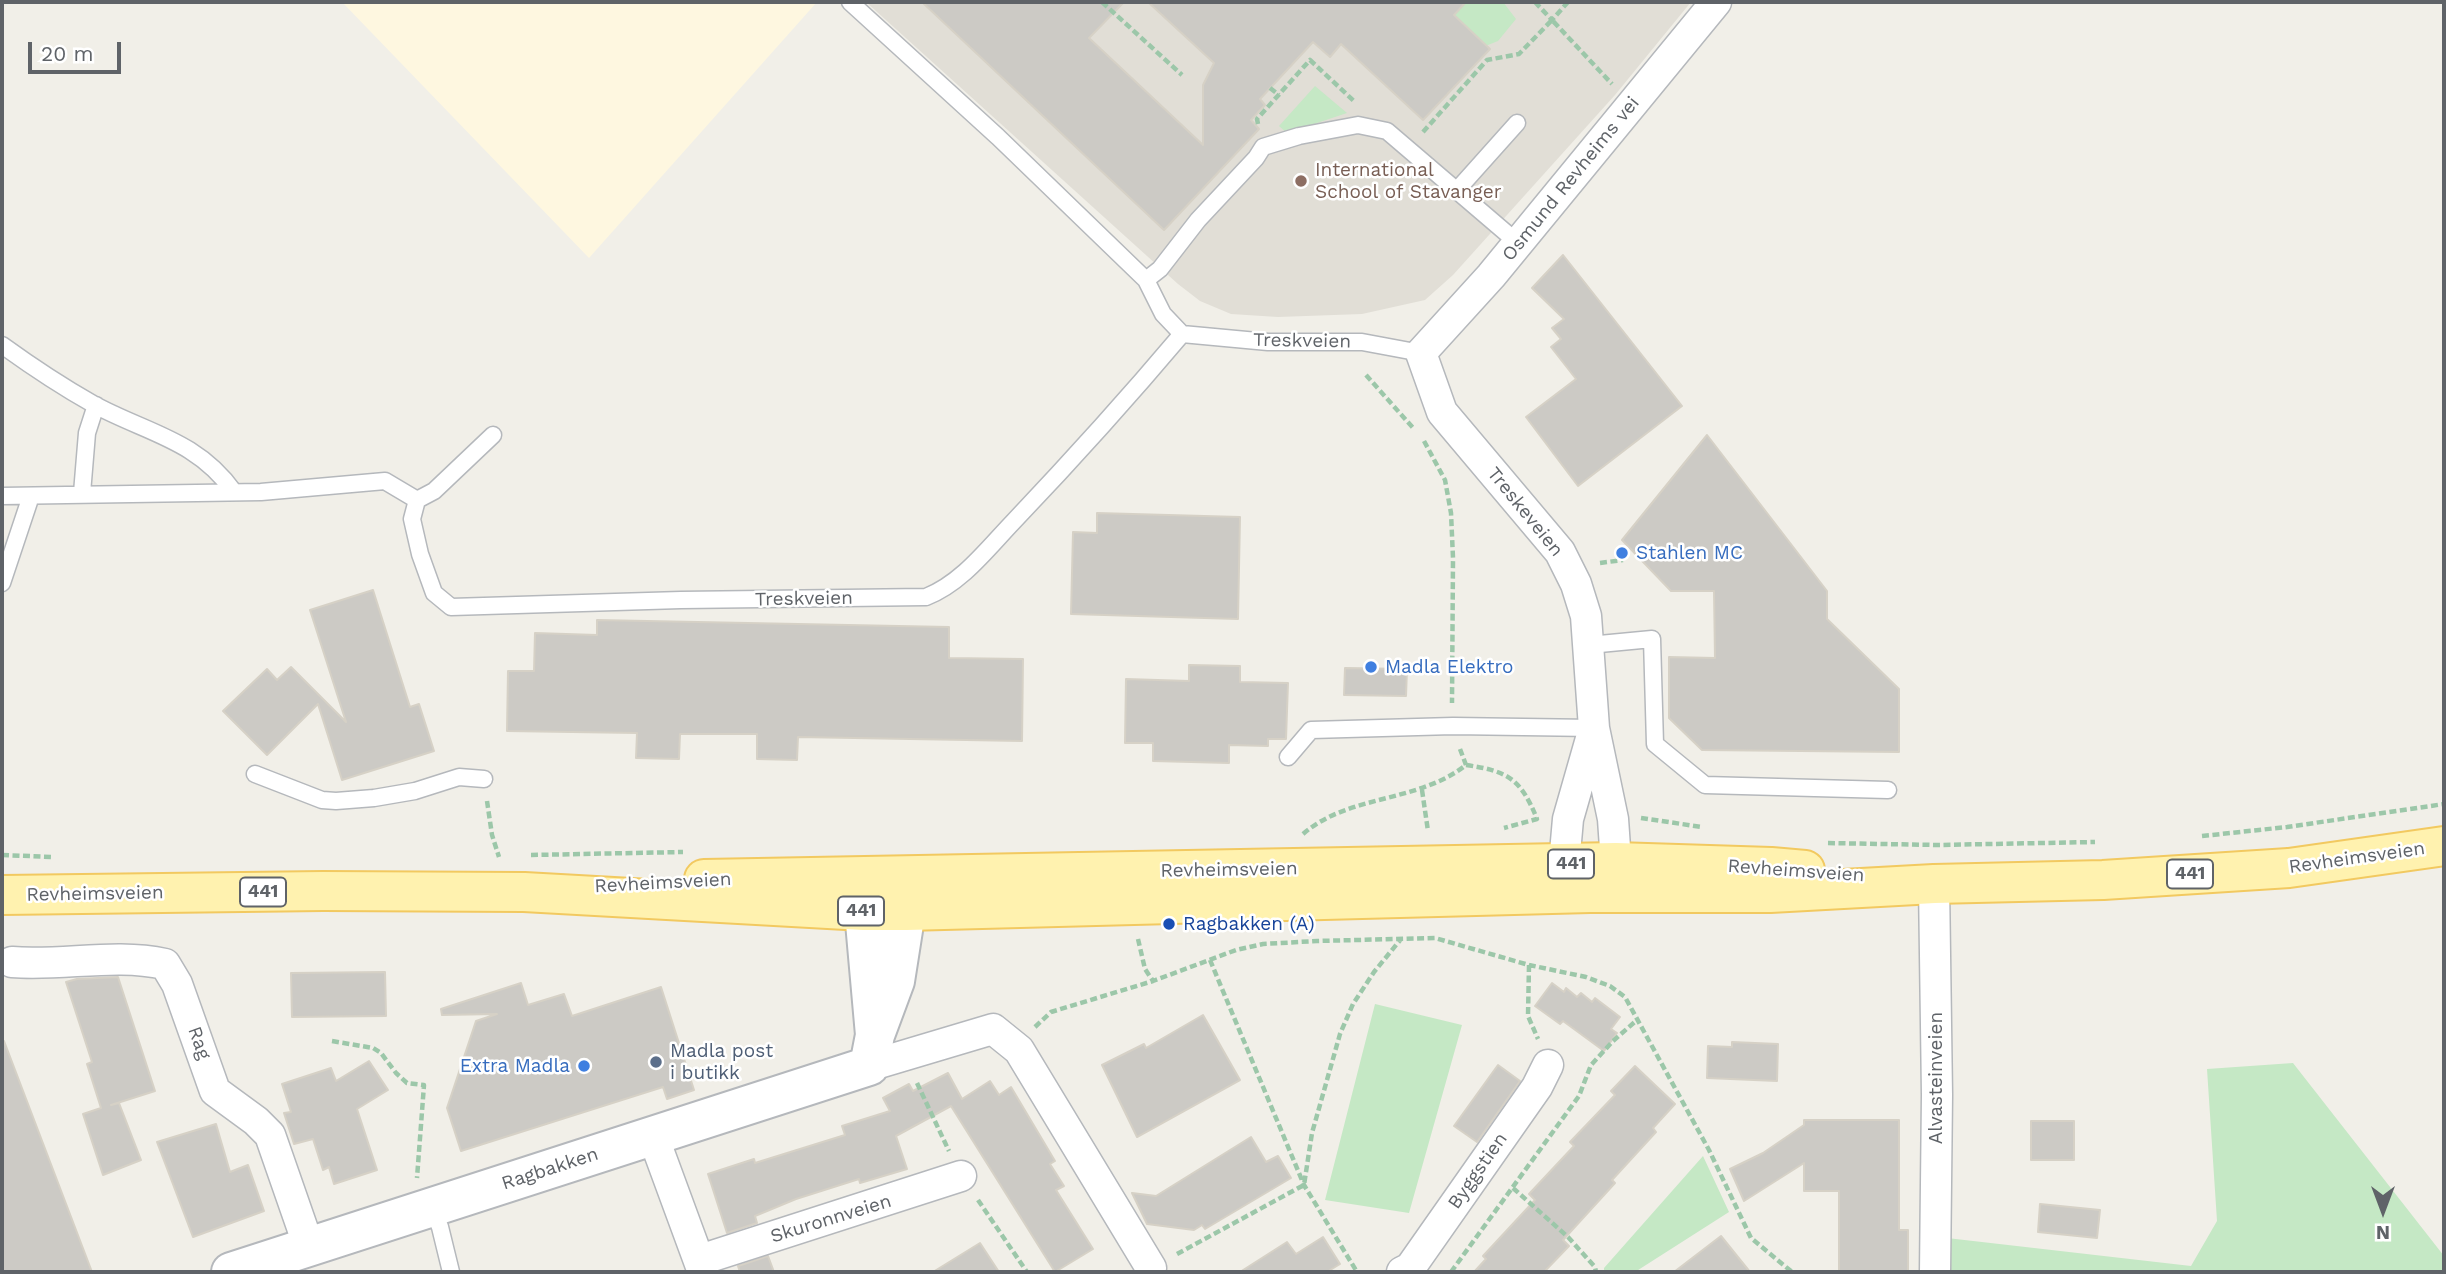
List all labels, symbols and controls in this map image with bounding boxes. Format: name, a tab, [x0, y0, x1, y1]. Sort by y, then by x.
scale bar	[32, 28, 124, 72]
text: 20 m	[41, 41, 93, 66]
street label: Osmund Revheims vei	[1498, 92, 1644, 266]
place label: International School of Stavanger	[1315, 159, 1501, 203]
marker: International School of Stavanger	[1293, 173, 1309, 189]
street label: Treskveien	[1253, 329, 1351, 353]
street label: Treskeveien	[1482, 463, 1568, 561]
place label: Stahlen MC	[1636, 542, 1743, 564]
marker: Stahlen MC	[1614, 545, 1630, 561]
street label: Treskveien	[755, 587, 853, 611]
place label: Madla Elektro	[1385, 656, 1513, 678]
marker: Madla Elektro	[1363, 659, 1379, 675]
street label: Revheimsveien	[2288, 837, 2426, 879]
road number: 441	[1548, 850, 1594, 878]
street label: Revheimsveien	[1727, 855, 1865, 887]
street label: Revheimsveien	[1160, 857, 1298, 883]
road number: 441	[2167, 860, 2213, 888]
street label: Revheimsveien	[594, 868, 732, 898]
road number: 441	[240, 878, 286, 906]
street label: Revheimsveien	[26, 881, 164, 907]
road number: 441	[838, 896, 884, 926]
place label: Ragbakken (A)	[1183, 913, 1315, 935]
marker: Ragbakken (A)	[1161, 916, 1177, 932]
street label: Alvasteinveien	[1925, 1012, 1947, 1144]
street label: Rag	[183, 1023, 215, 1063]
place label: Madla post i butikk	[670, 1040, 773, 1084]
marker: Madla post i butikk	[648, 1054, 664, 1070]
place label: Extra Madla	[460, 1055, 570, 1077]
marker: Extra Madla	[576, 1058, 592, 1074]
street label: Byggstien	[1443, 1128, 1513, 1214]
street label: Ragbakken	[499, 1143, 601, 1195]
north arrow	[2348, 1176, 2418, 1246]
street label: Skuronnveien	[768, 1190, 894, 1248]
text: N	[2376, 1221, 2390, 1244]

